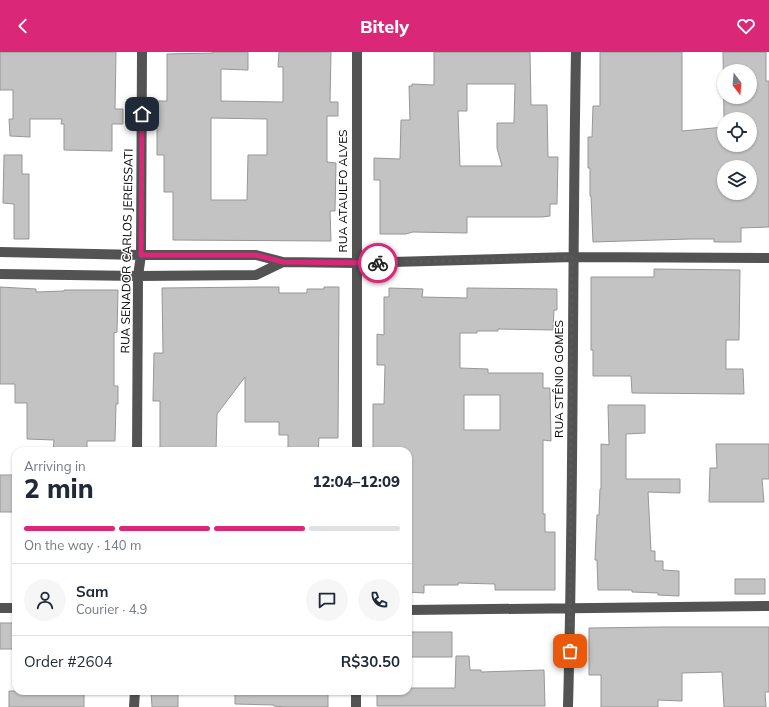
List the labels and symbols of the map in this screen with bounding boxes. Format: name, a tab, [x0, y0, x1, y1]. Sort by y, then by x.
north arrow	[717, 64, 757, 104]
pin	[125, 97, 159, 131]
street label: RUA ATAULFO ALVES	[335, 129, 350, 253]
street label: RUA SENADOR CARLOS JEREISSATI	[117, 149, 136, 353]
courier	[358, 243, 398, 283]
street label: RUA STÊNIO GOMES	[551, 320, 566, 438]
pin	[553, 634, 587, 668]

